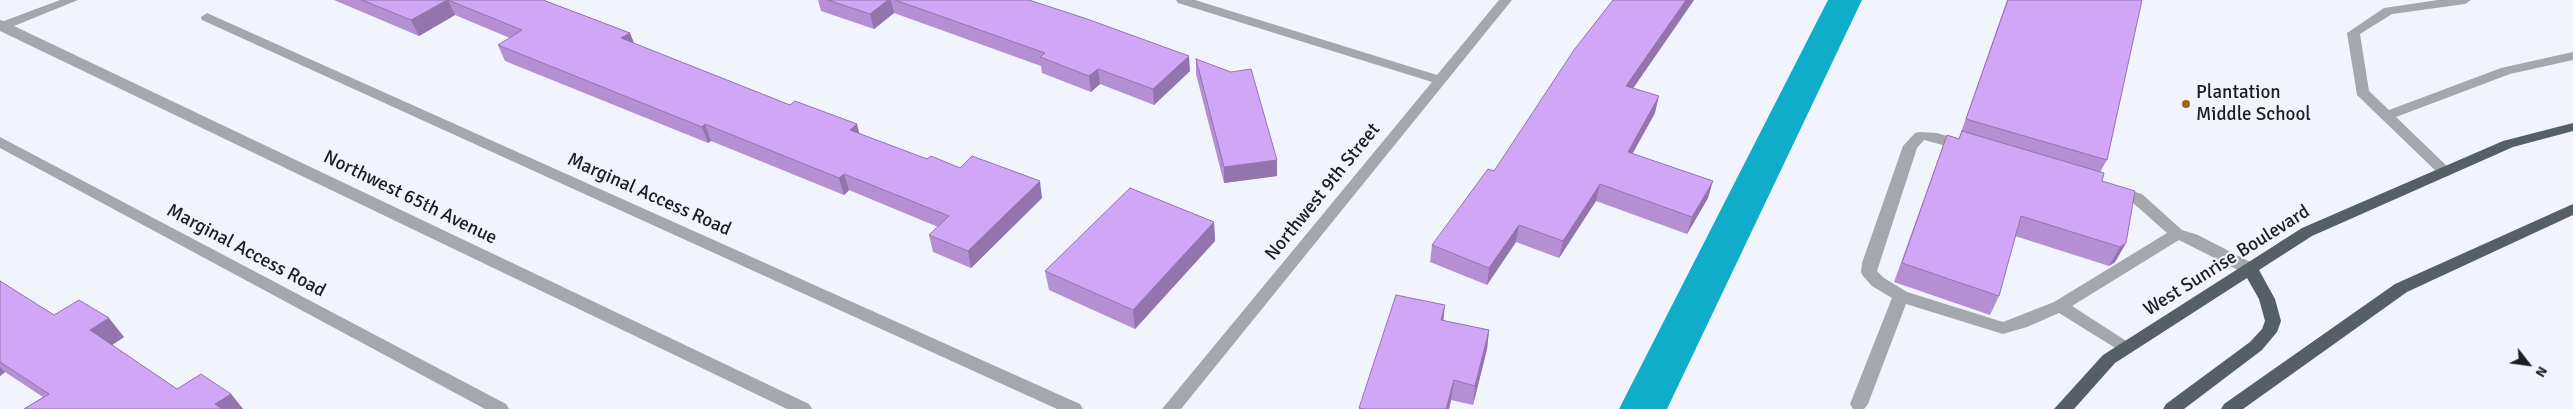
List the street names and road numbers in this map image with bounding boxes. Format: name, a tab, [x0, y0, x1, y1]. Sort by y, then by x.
street label: Northwest 9th Street	[1261, 119, 1385, 265]
street label: Northwest 65th Avenue	[320, 146, 500, 250]
street label: Marginal Access Road	[564, 149, 734, 241]
street label: Marginal Access Road	[163, 199, 329, 303]
street label: West Sunrise Boulevard	[2140, 201, 2314, 321]

